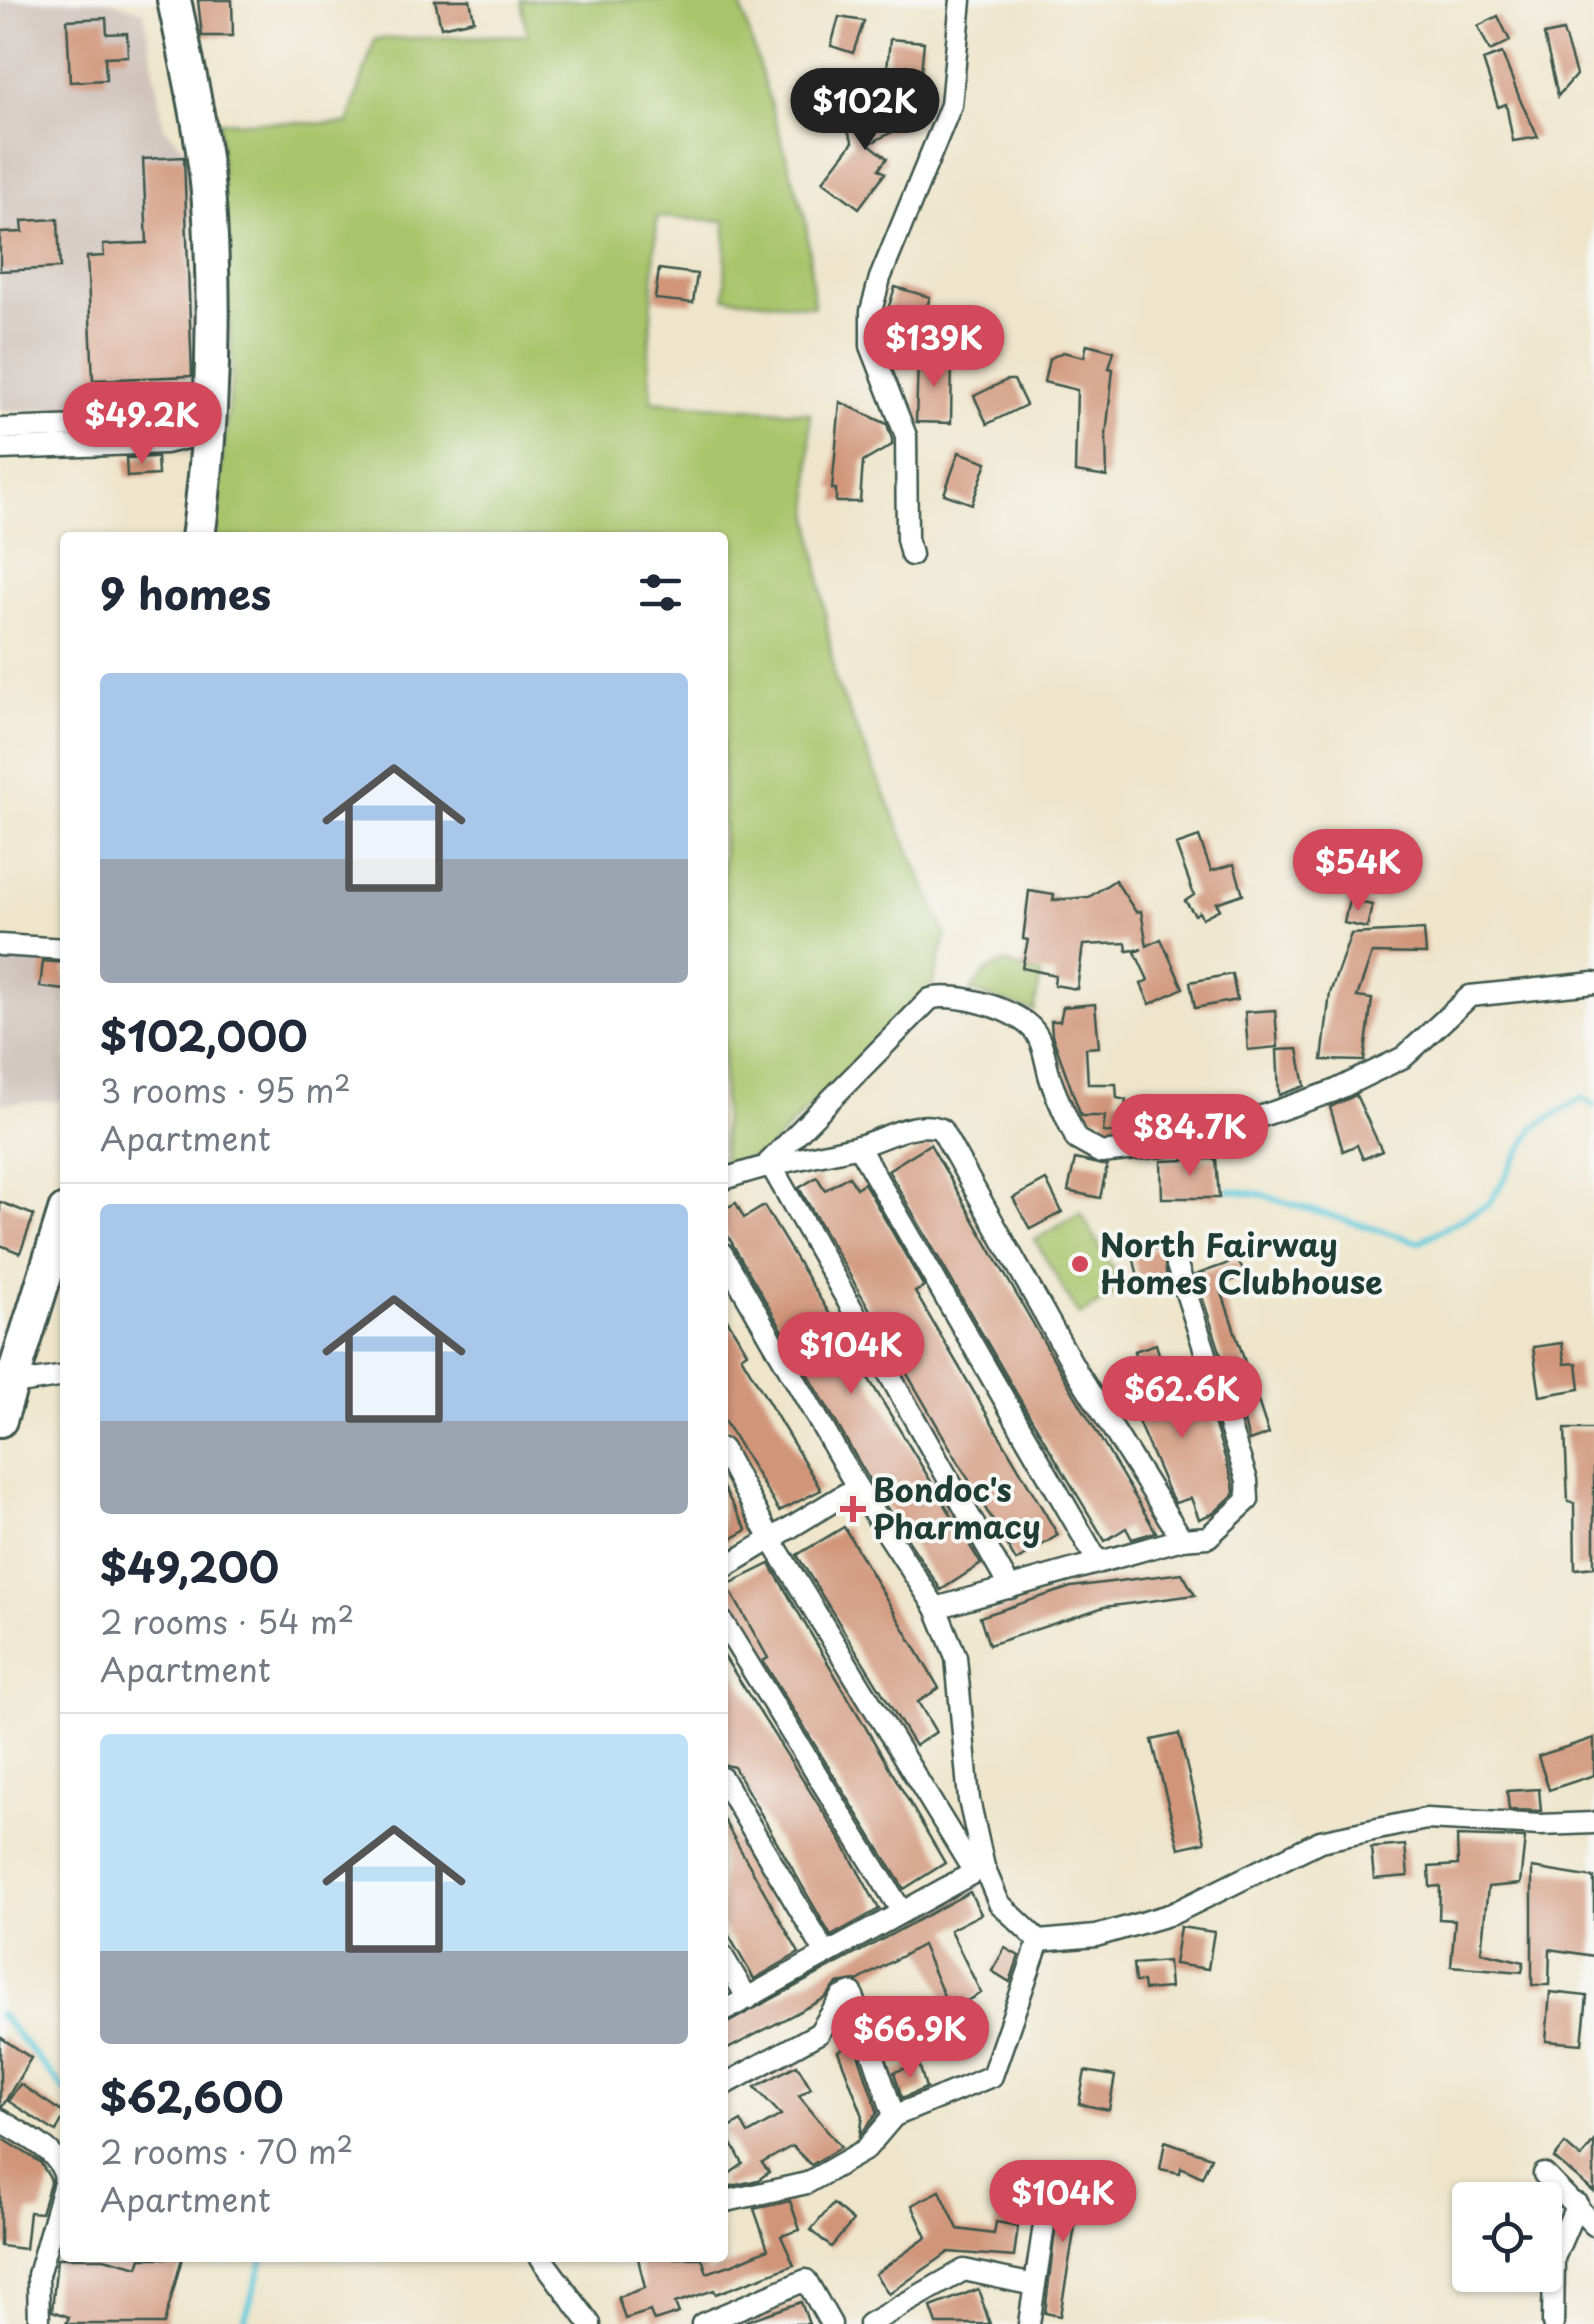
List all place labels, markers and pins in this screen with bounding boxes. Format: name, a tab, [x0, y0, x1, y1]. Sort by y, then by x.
pin: $102K	[795, 68, 935, 153]
pin: $139K	[864, 305, 1004, 390]
pin: $49.2K	[61, 382, 223, 467]
pin: $54K	[1299, 829, 1417, 914]
pin: $84.7K	[1109, 1094, 1271, 1179]
place label: North Fairway Homes Clubhouse	[1100, 1220, 1383, 1305]
marker: North Fairway Homes Clubhouse	[1069, 1253, 1091, 1275]
pin: $104K	[781, 1312, 921, 1397]
pin: $62.6K	[1101, 1356, 1263, 1441]
place label: Bondoc's Pharmacy	[873, 1465, 1041, 1550]
marker: Bondoc's Pharmacy	[842, 1498, 864, 1520]
pin: $66.9K	[829, 1996, 991, 2081]
pin: $104K	[993, 2160, 1133, 2245]

